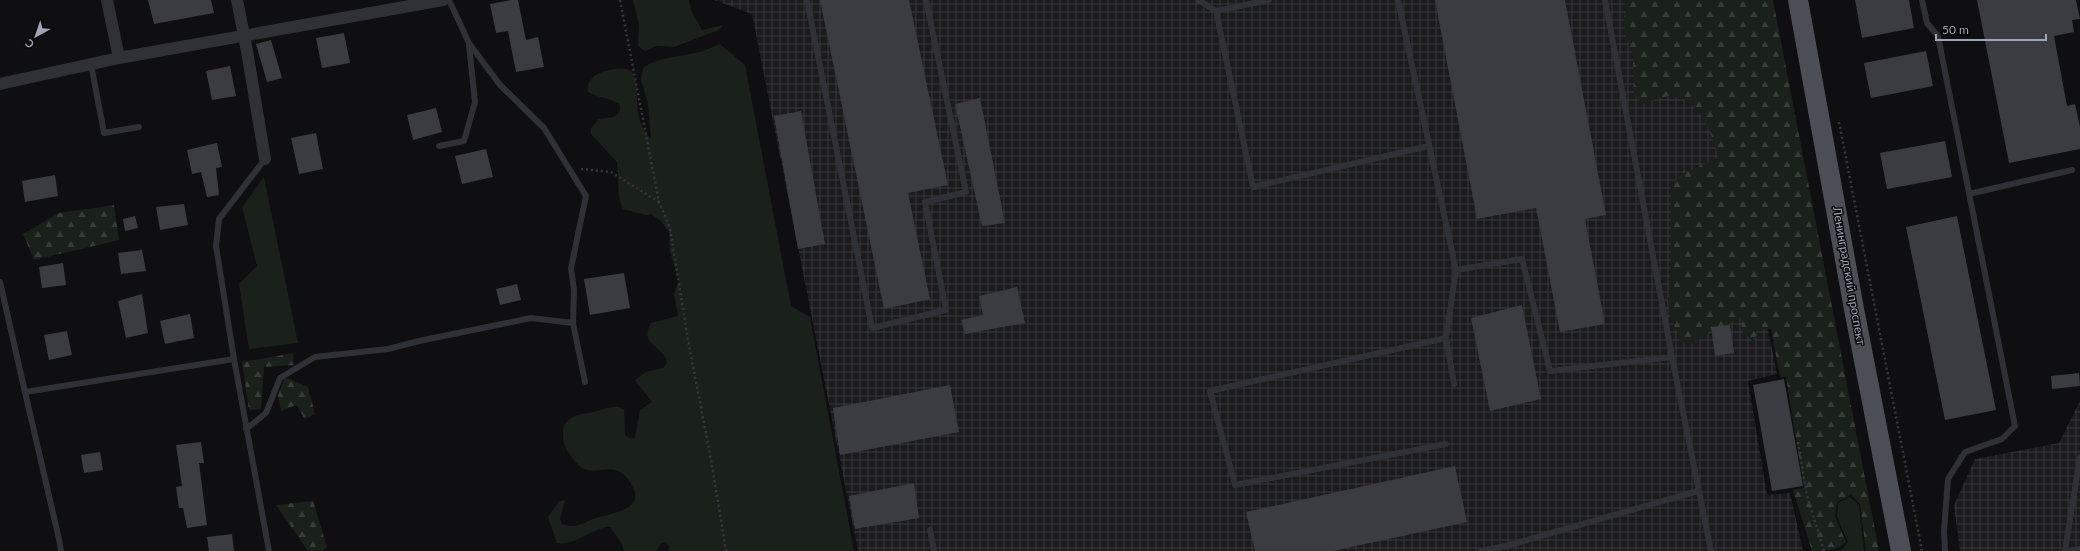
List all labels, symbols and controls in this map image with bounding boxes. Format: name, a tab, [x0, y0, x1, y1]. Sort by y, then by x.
north arrow	[16, 16, 56, 56]
scale bar	[1936, 16, 2046, 42]
text: 50 m	[1942, 22, 1969, 37]
text: С	[22, 36, 36, 51]
street label: Ленинградский проспект	[1830, 204, 1869, 346]

